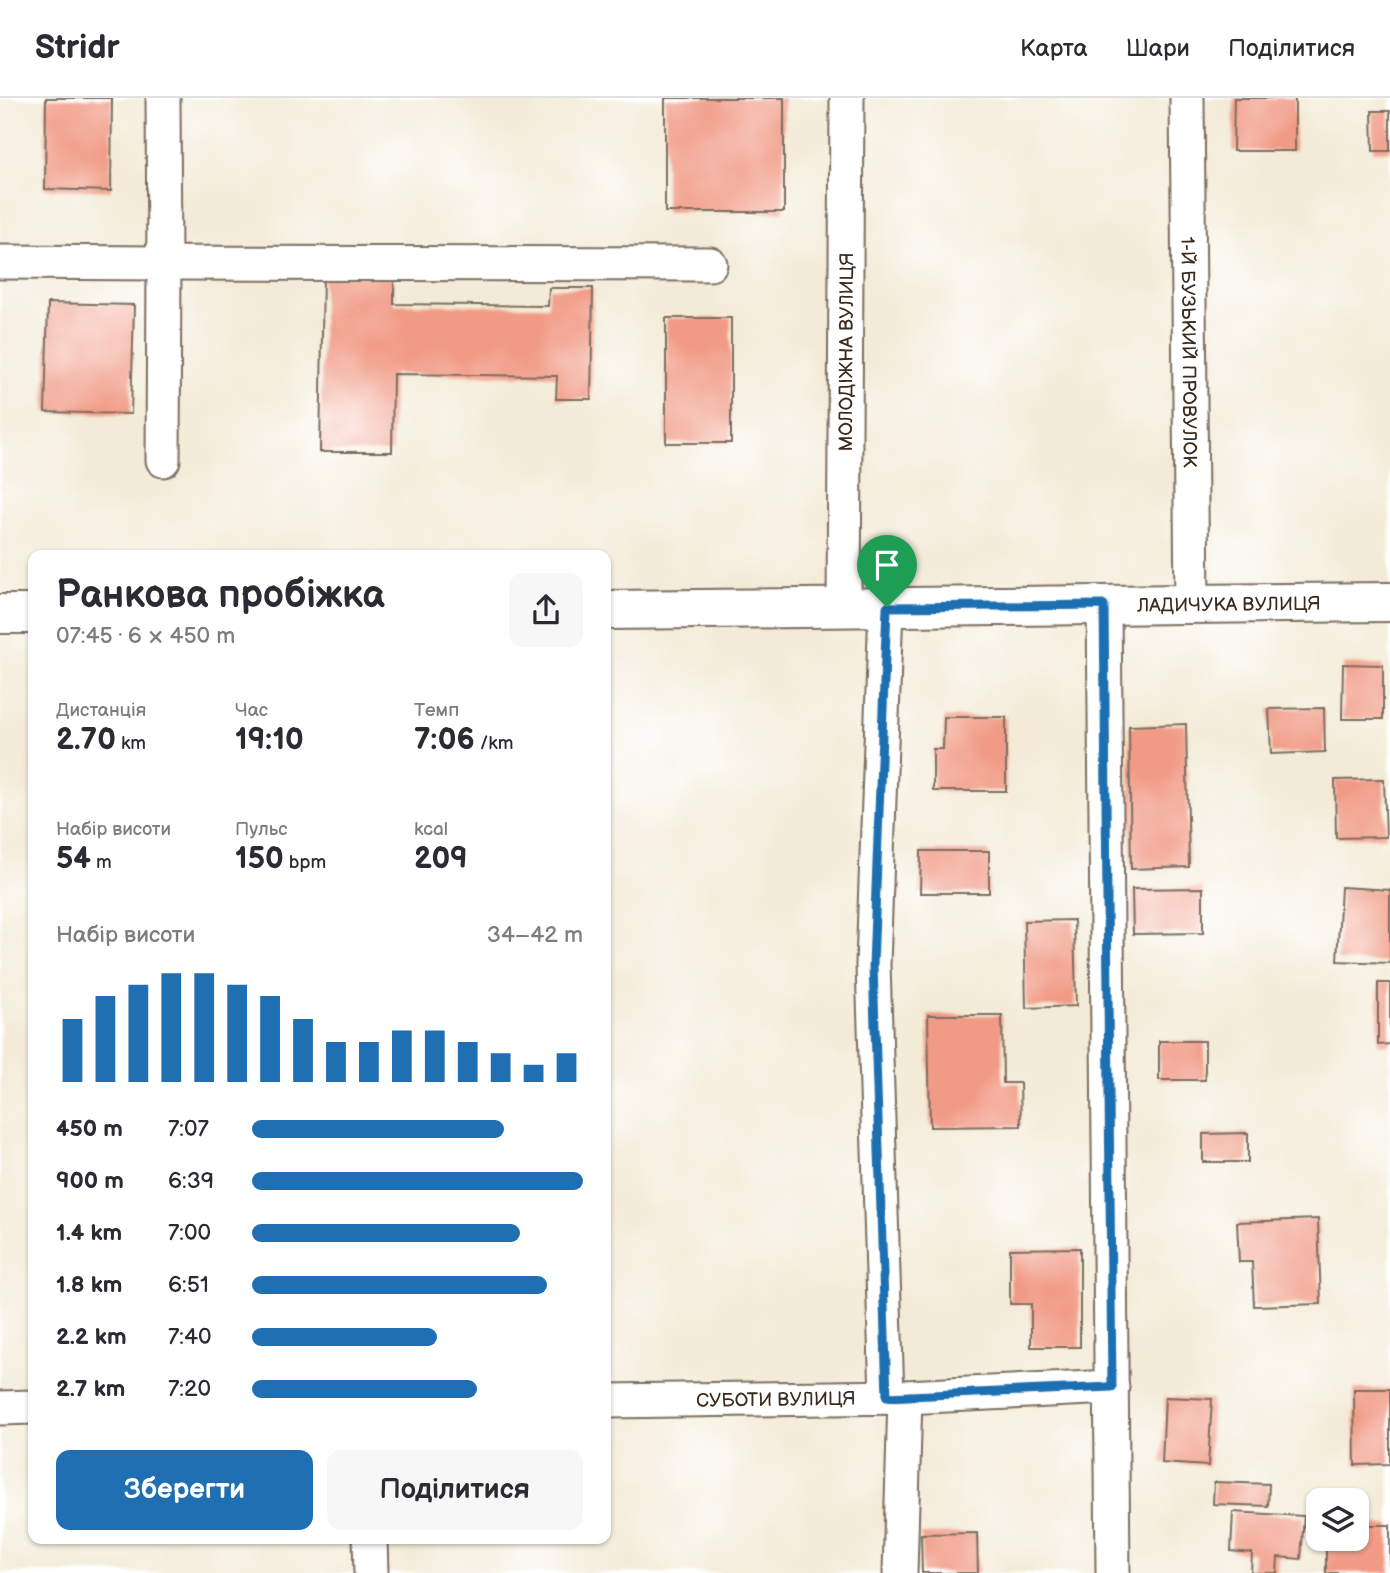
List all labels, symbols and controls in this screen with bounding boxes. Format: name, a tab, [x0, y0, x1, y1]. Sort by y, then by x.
text: Stridr	[35, 28, 120, 68]
text: Карта	[1020, 34, 1088, 63]
text: Шари	[1126, 34, 1190, 63]
text: Поділитися	[1228, 34, 1355, 63]
street label: 1-Й БУЗЬКИЙ ПРОВУЛОК	[1175, 237, 1201, 468]
street label: МОЛОДІЖНА ВУЛИЦЯ	[835, 252, 859, 452]
pin	[857, 535, 917, 607]
icon: arrive	[868, 546, 906, 584]
text: Ранкова пробіжка	[56, 573, 385, 618]
button: share	[509, 573, 583, 647]
street label: ЛАДИЧУКА ВУЛИЦЯ	[1136, 593, 1321, 618]
text: 07:45 · 6 × 450 m	[56, 622, 235, 650]
text: Дистанція	[56, 699, 146, 722]
text: Час	[235, 699, 268, 722]
text: Темп	[414, 699, 459, 722]
text: 2.70	[56, 722, 116, 758]
text: 19:10	[235, 722, 304, 758]
text: 7:06	[414, 722, 475, 758]
text: km	[116, 732, 146, 755]
text: /km	[475, 732, 513, 755]
text: Набір висоти	[56, 818, 171, 841]
text: Пульс	[235, 818, 288, 841]
text: kcal	[414, 818, 448, 841]
text: 54	[56, 841, 91, 877]
text: 150	[235, 841, 284, 877]
text: 209	[414, 841, 468, 877]
text: m	[91, 851, 112, 874]
text: bpm	[284, 851, 326, 874]
text: Набір висоти	[56, 921, 195, 949]
text: 34–42 m	[487, 921, 583, 949]
text: 450 m	[56, 1115, 123, 1143]
text: 7:07	[168, 1115, 209, 1143]
text: 900 m	[56, 1167, 124, 1195]
text: 6:39	[168, 1167, 214, 1195]
text: 1.4 km	[56, 1219, 122, 1247]
text: 7:00	[168, 1219, 211, 1247]
text: 1.8 km	[56, 1271, 122, 1299]
text: 6:51	[168, 1271, 209, 1299]
text: 2.2 km	[56, 1323, 127, 1351]
text: 7:40	[168, 1323, 212, 1351]
text: 2.7 km	[56, 1375, 125, 1403]
text: 7:20	[168, 1375, 211, 1403]
street label: СУБОТИ ВУЛИЦЯ	[696, 1388, 856, 1413]
button: Зберегти	[56, 1450, 313, 1530]
button: Поділитися	[327, 1450, 583, 1530]
map controls	[1306, 1488, 1369, 1551]
button: layers	[1306, 1488, 1369, 1551]

